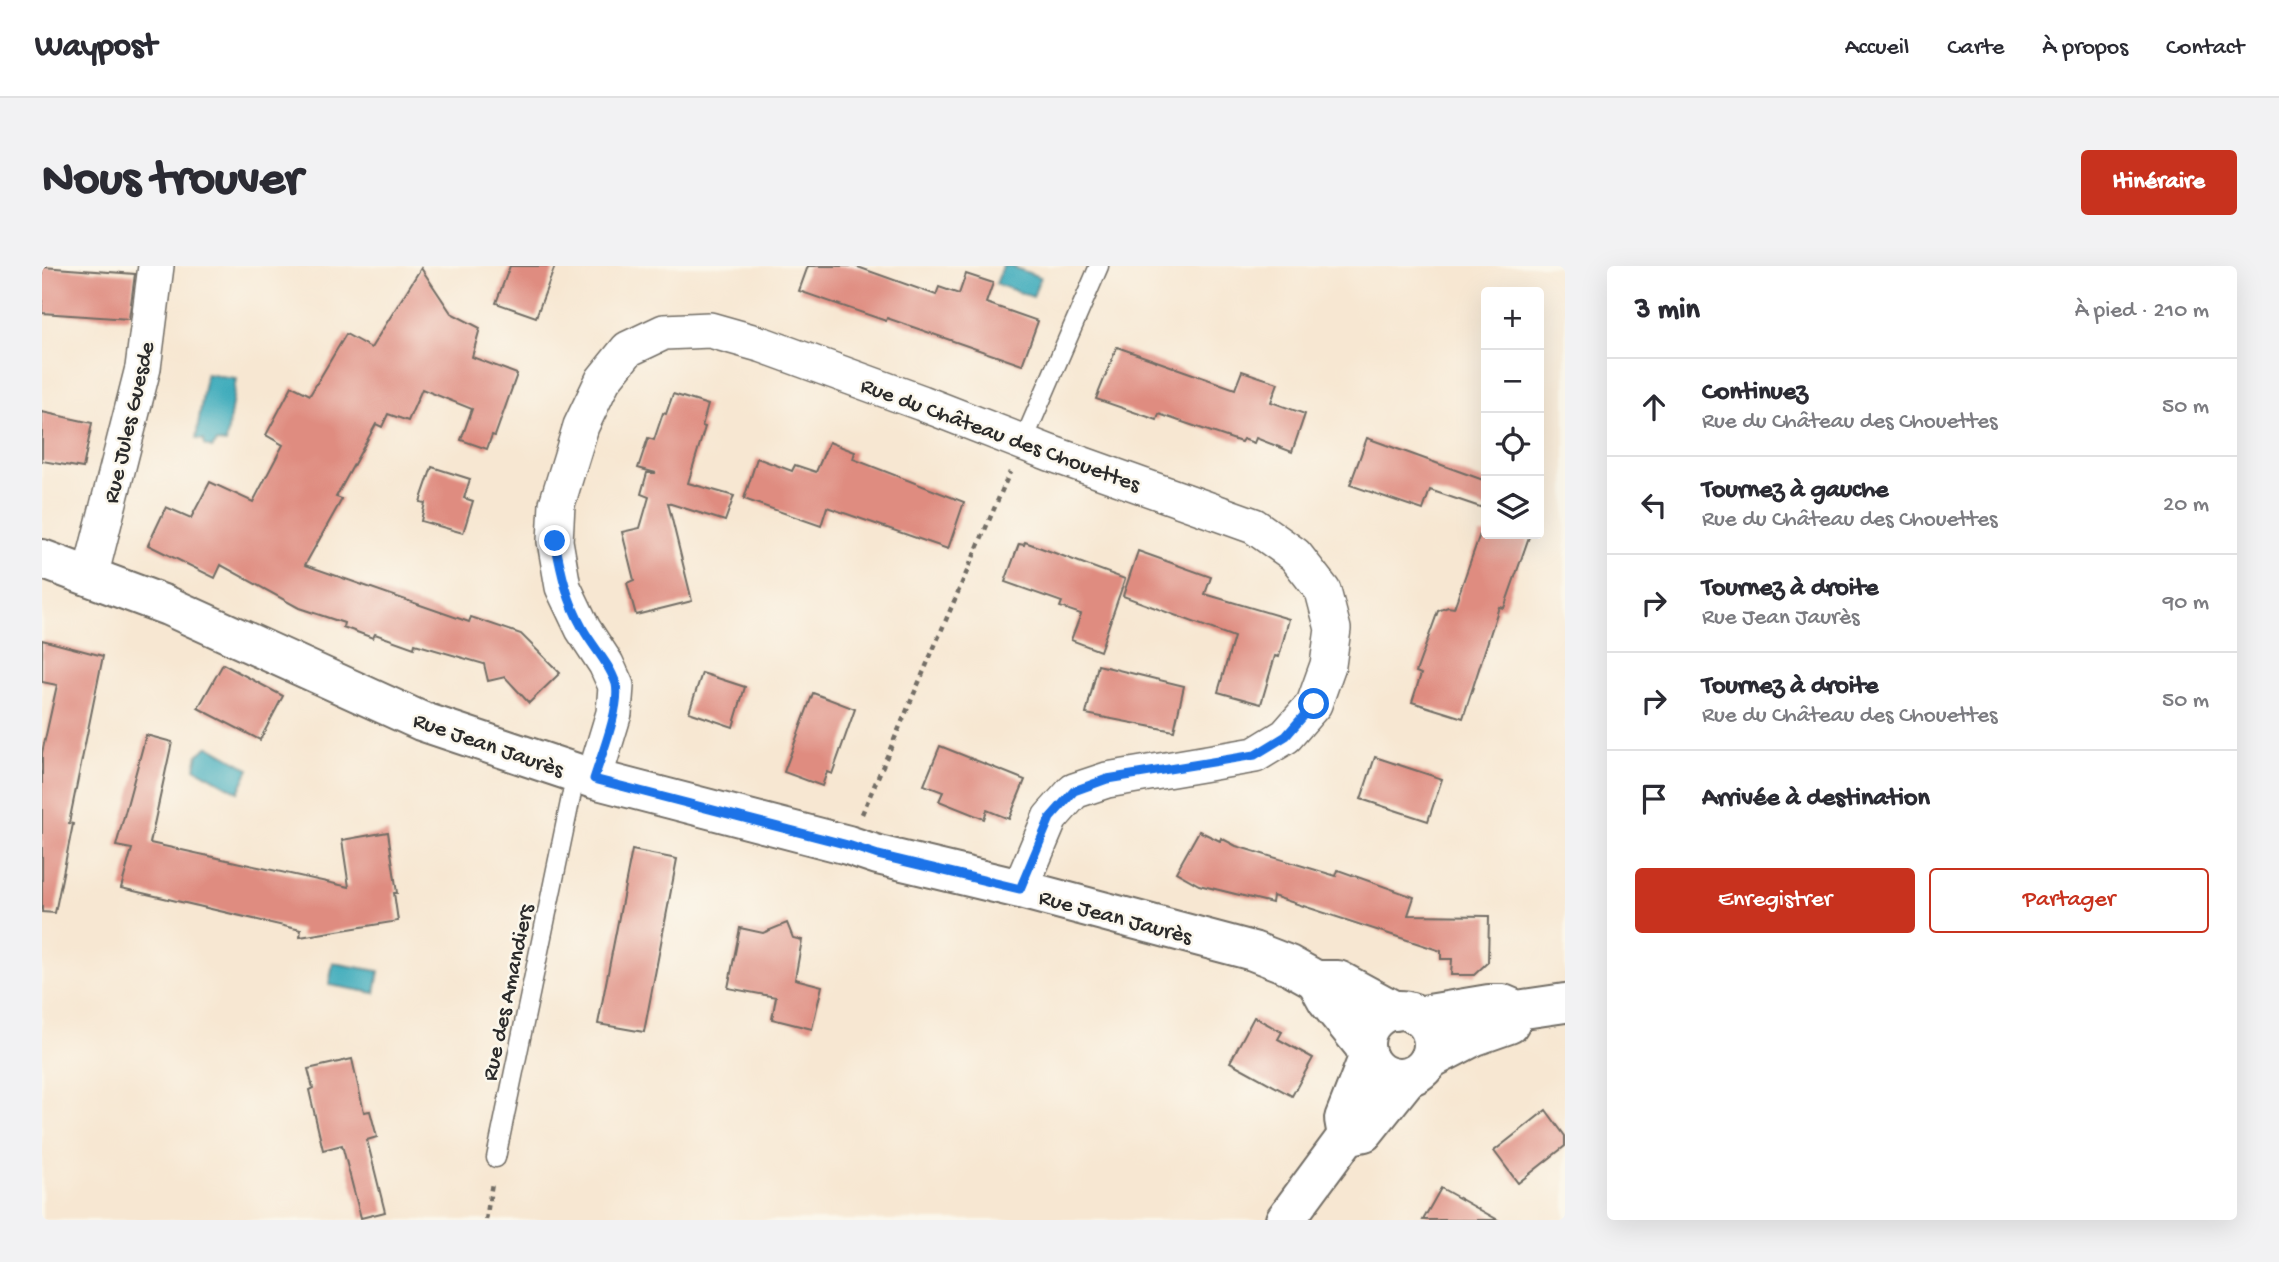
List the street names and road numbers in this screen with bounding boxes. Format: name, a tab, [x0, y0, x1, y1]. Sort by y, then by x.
street label: Rue Jules Guesde	[99, 338, 162, 506]
street label: Rue du Château des Chouettes	[856, 373, 1144, 500]
street label: Rue Jean Jaurès	[409, 708, 567, 785]
street label: Rue Jean Jaurès	[1035, 885, 1195, 952]
street label: Rue des Amandiers	[478, 901, 541, 1084]

